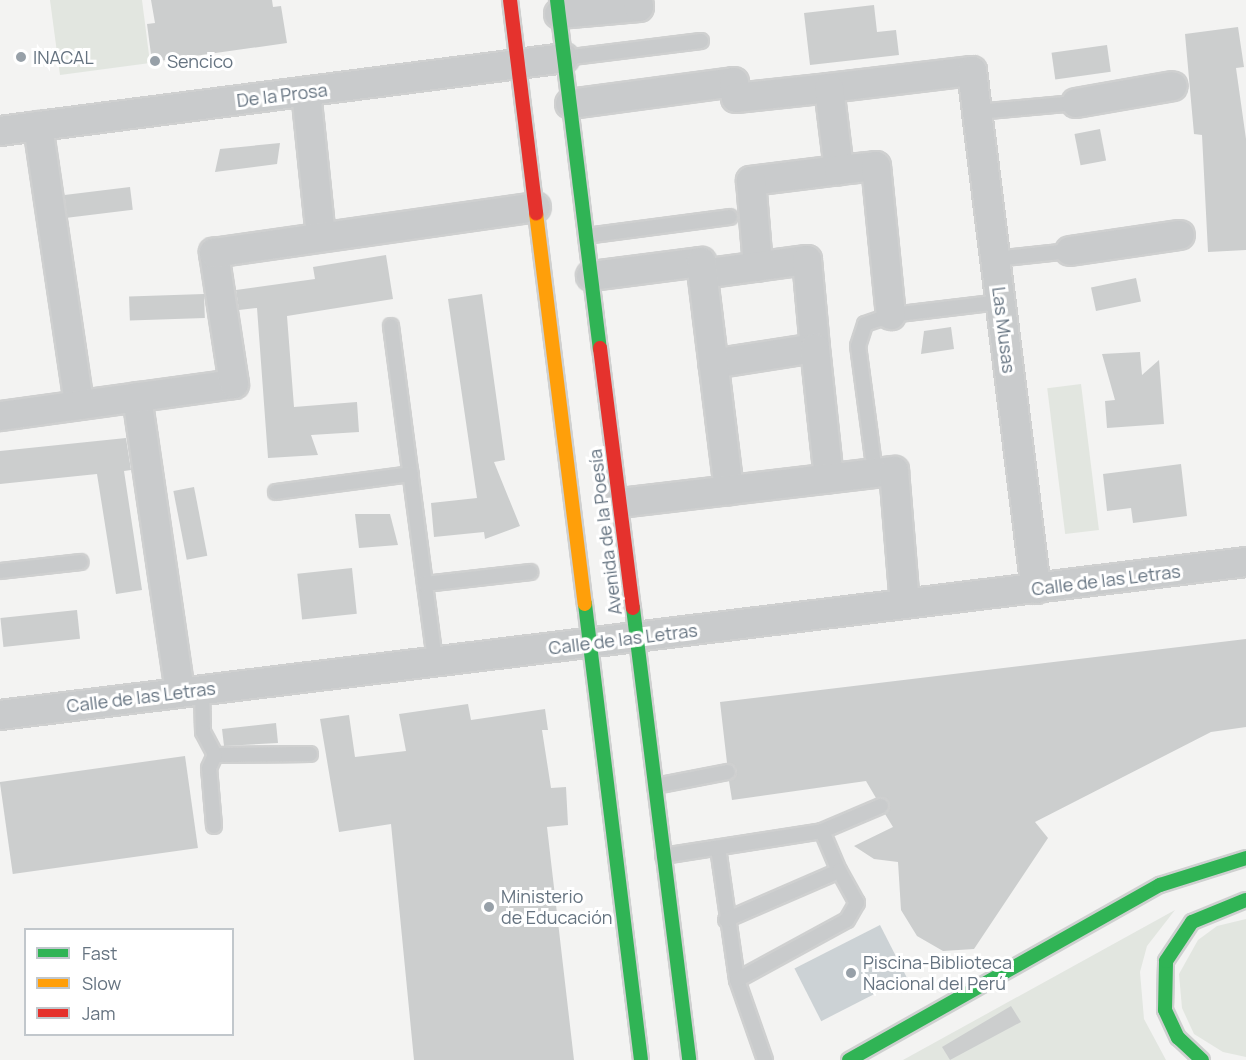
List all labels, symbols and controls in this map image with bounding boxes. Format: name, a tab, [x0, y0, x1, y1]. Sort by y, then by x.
place label: INACAL	[33, 46, 94, 68]
marker: INACAL	[14, 50, 28, 64]
place label: Sencico	[167, 50, 233, 72]
marker: Sencico	[148, 54, 162, 68]
street label: De la Prosa	[235, 79, 329, 111]
street label: Las Musas	[988, 286, 1020, 374]
street label: Avenida de la Poesía	[584, 448, 626, 616]
street label: Calle de las Letras	[1030, 560, 1182, 600]
street label: Calle de las Letras	[547, 619, 699, 659]
street label: Calle de las Letras	[65, 677, 217, 717]
place label: Ministerio de Educación	[501, 886, 613, 928]
marker: Ministerio de Educación	[482, 900, 496, 914]
legend	[24, 928, 234, 1036]
text: Fast	[82, 941, 117, 965]
place label: Piscina-Biblioteca Nacional del Perú	[863, 952, 1012, 994]
marker: Piscina-Biblioteca Nacional del Perú	[844, 966, 858, 980]
text: Slow	[82, 971, 121, 995]
text: Jam	[82, 1001, 116, 1025]

